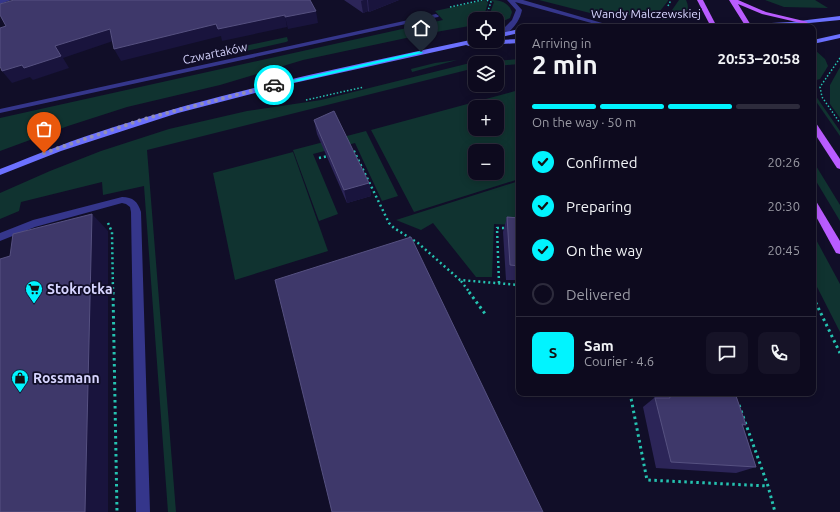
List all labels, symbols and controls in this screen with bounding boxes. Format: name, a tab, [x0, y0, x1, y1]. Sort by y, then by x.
street label: Wandy Malczewskiej	[591, 7, 701, 20]
pin	[404, 11, 438, 52]
map controls	[468, 12, 504, 180]
button: locate	[468, 12, 504, 48]
icon: home	[410, 17, 432, 39]
text: Arriving in	[532, 36, 591, 50]
street label: Czwartaków	[181, 40, 249, 66]
text: 2 min	[532, 50, 598, 79]
text: 20:53–20:58	[717, 50, 800, 67]
button: layers	[468, 56, 504, 92]
courier	[254, 65, 294, 105]
icon: car	[263, 74, 285, 96]
button: +	[468, 100, 504, 136]
pin	[27, 112, 61, 153]
text: On the way · 50 m	[532, 115, 636, 129]
icon: bag	[33, 118, 55, 140]
button: −	[468, 144, 504, 180]
icon: check	[532, 151, 554, 173]
text: Confirmed	[566, 154, 638, 171]
text: 20:26	[767, 155, 800, 169]
icon: check	[532, 195, 554, 217]
text: Preparing	[566, 198, 632, 215]
text: 20:30	[767, 199, 800, 213]
icon: check	[532, 239, 554, 261]
text: On the way	[566, 242, 642, 259]
text: 20:45	[767, 243, 800, 257]
supermarket icon: Stokrotka	[24, 279, 44, 304]
place label: Stokrotka	[47, 281, 113, 297]
text: Delivered	[566, 286, 631, 303]
button: chat	[706, 332, 748, 374]
button: phone	[758, 332, 800, 374]
text: Sam	[584, 337, 614, 354]
text: S	[549, 344, 557, 361]
text: Courier · 4.6	[584, 354, 654, 368]
shop icon: Rossmann	[10, 368, 30, 393]
place label: Rossmann	[33, 370, 100, 386]

